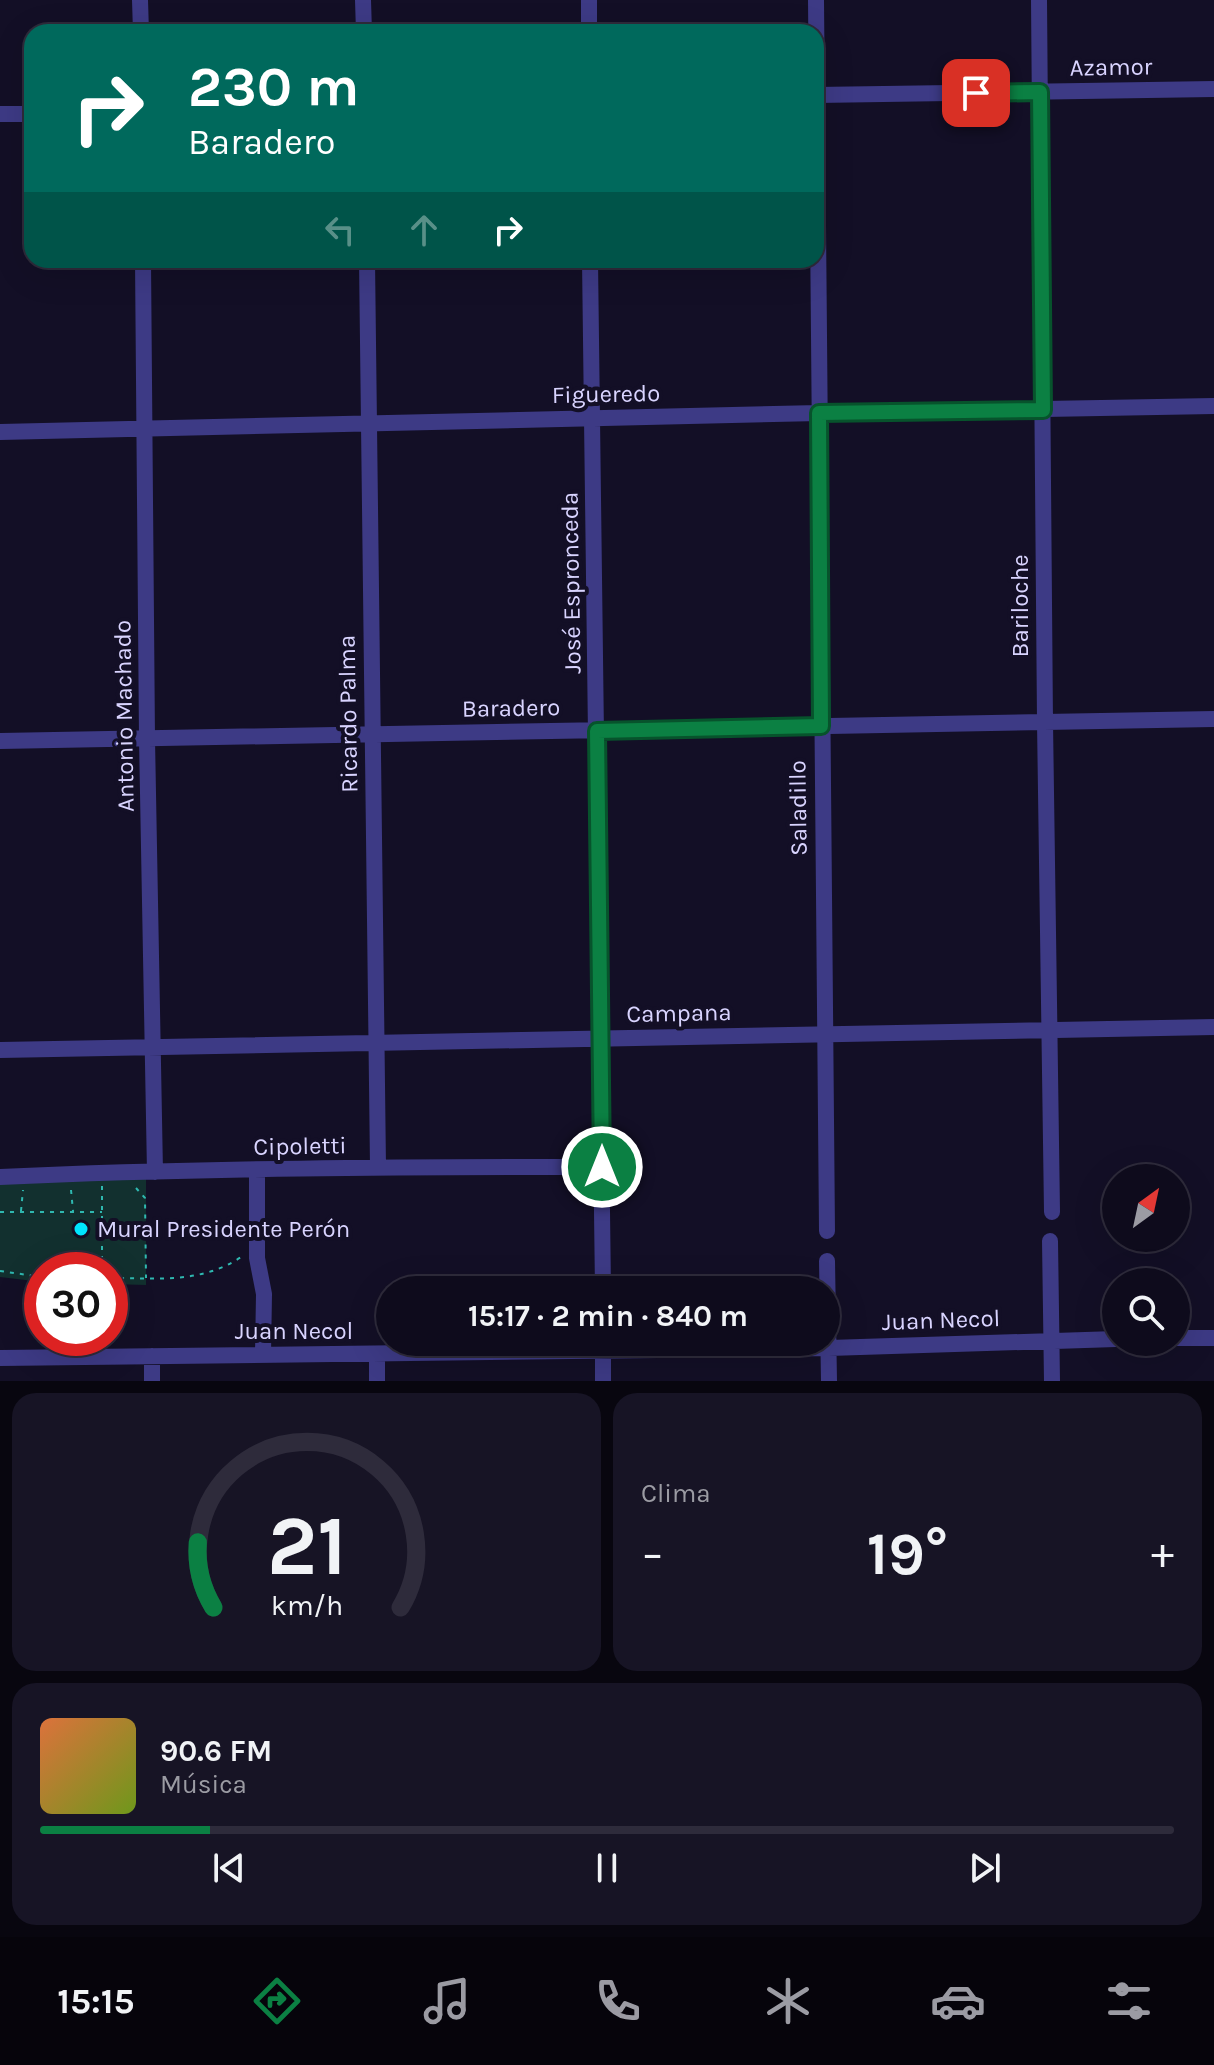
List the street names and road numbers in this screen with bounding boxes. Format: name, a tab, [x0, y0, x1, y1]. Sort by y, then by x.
street label: Azamor	[1069, 52, 1153, 82]
street label: Figueredo	[552, 379, 660, 409]
street label: José Espronceda	[555, 492, 587, 674]
street label: Bariloche	[1006, 555, 1034, 658]
street label: Antonio Machado	[108, 620, 140, 812]
street label: Ricardo Palma	[333, 635, 363, 793]
street label: Baradero	[462, 693, 560, 723]
street label: Saladillo	[783, 760, 813, 856]
street label: Campana	[626, 998, 732, 1028]
street label: Cipoletti	[253, 1131, 347, 1161]
street label: Juan Necol	[881, 1304, 1001, 1336]
street label: Juan Necol	[235, 1317, 353, 1345]

